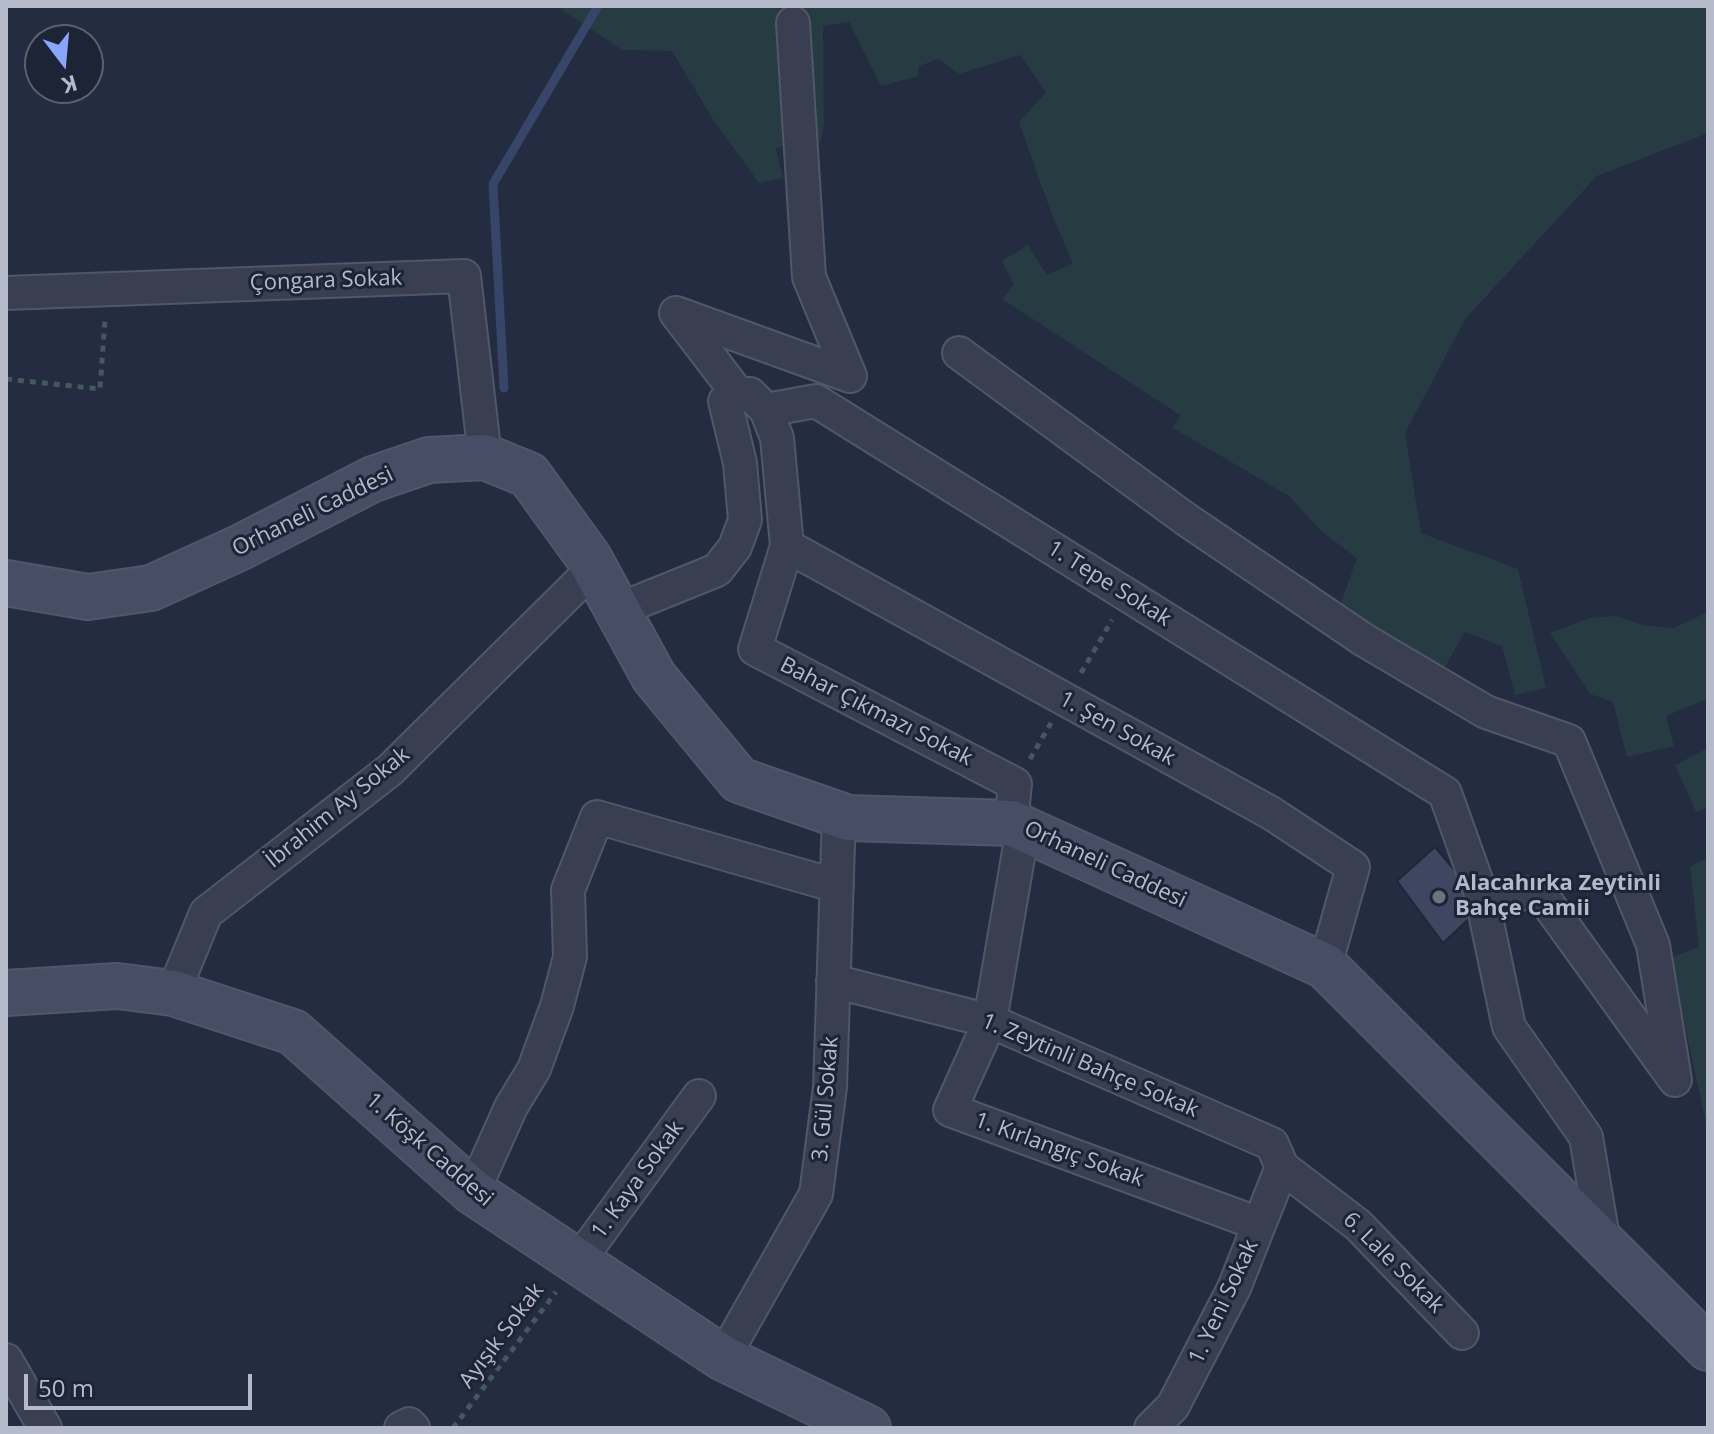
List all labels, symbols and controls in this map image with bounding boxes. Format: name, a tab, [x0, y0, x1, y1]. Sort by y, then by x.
north arrow	[24, 24, 104, 104]
text: K	[59, 69, 81, 102]
street label: Çongara Sokak	[249, 265, 403, 297]
street label: Orhaneli Caddesi	[228, 462, 398, 562]
street label: 1. Tepe Sokak	[1042, 536, 1176, 632]
street label: Bahar Çıkmazı Sokak	[775, 652, 977, 772]
street label: 1. Şen Sokak	[1054, 686, 1180, 772]
street label: İbrahim Ay Sokak	[261, 742, 415, 874]
street label: Orhaneli Caddesi	[1020, 816, 1190, 914]
place label: Alacahırka Zeytinli Bahçe Camii	[1455, 871, 1661, 922]
marker: Alacahırka Zeytinli Bahçe Camii	[1430, 888, 1448, 906]
street label: 1. Zeytinli Bahçe Sokak	[978, 1008, 1202, 1124]
street label: 3. Gül Sokak	[807, 1035, 845, 1163]
street label: 1. Köşk Caddesi	[360, 1088, 498, 1212]
street label: 1. Kırlangıç Sokak	[971, 1107, 1147, 1193]
street label: 1. Kaya Sokak	[586, 1116, 690, 1244]
street label: 6. Lale Sokak	[1337, 1207, 1449, 1319]
street label: 1. Yeni Sokak	[1184, 1236, 1264, 1368]
street label: Ayışık Sokak	[454, 1278, 550, 1394]
scale bar	[28, 1358, 256, 1408]
text: 50 m	[38, 1371, 94, 1404]

